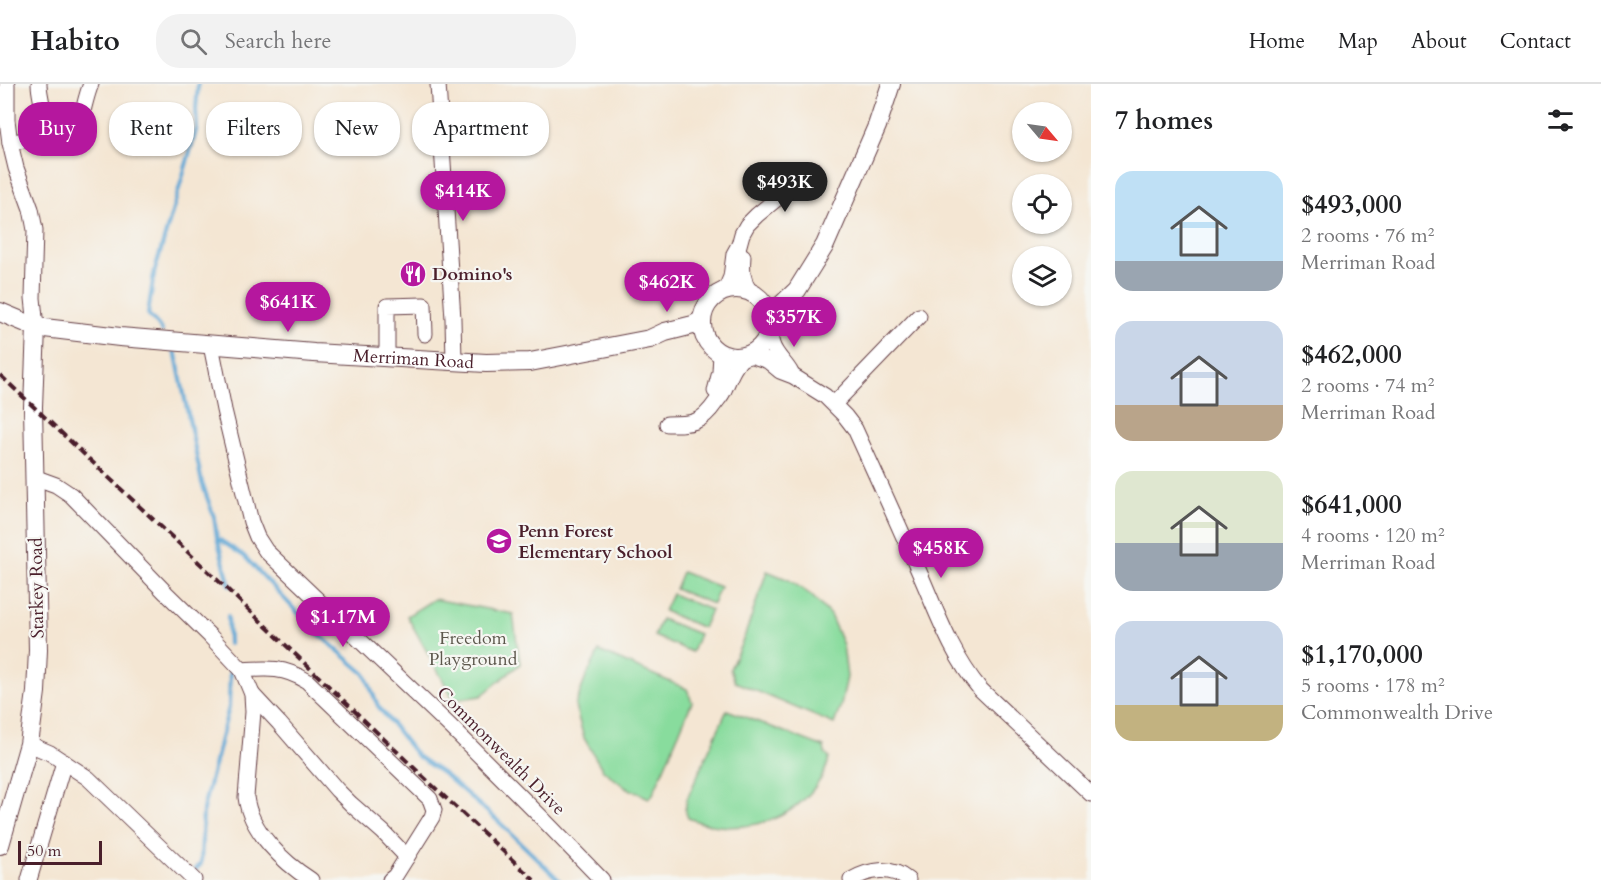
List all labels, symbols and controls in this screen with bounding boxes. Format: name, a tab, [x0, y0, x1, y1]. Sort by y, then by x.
search box	[156, 14, 576, 68]
text: Habito	[30, 22, 120, 60]
icon: search	[177, 25, 210, 58]
text: Search here	[225, 26, 331, 56]
text: Home	[1249, 27, 1305, 56]
text: Map	[1338, 27, 1378, 56]
text: About	[1411, 27, 1467, 56]
text: Contact	[1500, 27, 1571, 56]
chip: Buy	[18, 102, 97, 156]
chip: Rent	[109, 102, 194, 156]
chip: Filters	[206, 102, 302, 156]
chip: New	[314, 102, 400, 156]
chip: Apartment	[412, 102, 549, 156]
north arrow	[1012, 102, 1072, 162]
map controls	[1012, 102, 1072, 306]
text: 7 homes	[1115, 103, 1213, 138]
icon: filters	[1544, 104, 1577, 137]
pin: $493K	[743, 162, 827, 213]
text: $493K	[756, 168, 814, 195]
pin: $414K	[421, 171, 505, 222]
button: locate	[1012, 174, 1072, 234]
text: $414K	[434, 177, 492, 204]
text: $493,000	[1301, 187, 1402, 222]
icon: home	[1163, 195, 1235, 267]
text: 2 rooms · 76 m²	[1301, 222, 1434, 249]
button: layers	[1012, 246, 1072, 306]
text: Merriman Road	[1301, 249, 1435, 276]
restaurant icon: Domino's	[398, 259, 428, 289]
place label: Domino's	[432, 262, 512, 287]
pin: $462K	[625, 262, 709, 313]
text: $462K	[638, 268, 696, 295]
pin: $641K	[246, 282, 330, 333]
text: $641K	[259, 288, 317, 315]
pin: $357K	[752, 297, 836, 348]
text: $357K	[765, 303, 823, 330]
text: $462,000	[1301, 337, 1402, 372]
street label: Merriman Road	[352, 343, 475, 375]
icon: home	[1163, 345, 1235, 417]
text: 2 rooms · 74 m²	[1301, 372, 1434, 399]
text: Merriman Road	[1301, 399, 1435, 426]
text: $641,000	[1301, 487, 1402, 522]
icon: home	[1163, 495, 1235, 567]
place label: Penn Forest Elementary School	[518, 519, 672, 565]
text: 4 rooms · 120 m²	[1301, 522, 1445, 549]
school or university icon: Penn Forest Elementary School	[484, 526, 514, 556]
pin: $458K	[899, 528, 983, 579]
text: $458K	[912, 534, 970, 561]
street label: Starkey Road	[24, 537, 50, 639]
text: Merriman Road	[1301, 549, 1435, 576]
pin: $1.17M	[294, 597, 392, 648]
text: $1.17M	[310, 603, 376, 630]
park label: Freedom Playground	[429, 626, 518, 672]
text: $1,170,000	[1301, 637, 1423, 672]
icon: home	[1163, 645, 1235, 717]
text: 5 rooms · 178 m²	[1301, 672, 1445, 699]
street label: Commonwealth Drive	[431, 681, 571, 821]
text: Commonwealth Drive	[1301, 699, 1493, 726]
scale bar	[18, 838, 102, 866]
text: 50 m	[27, 840, 61, 862]

